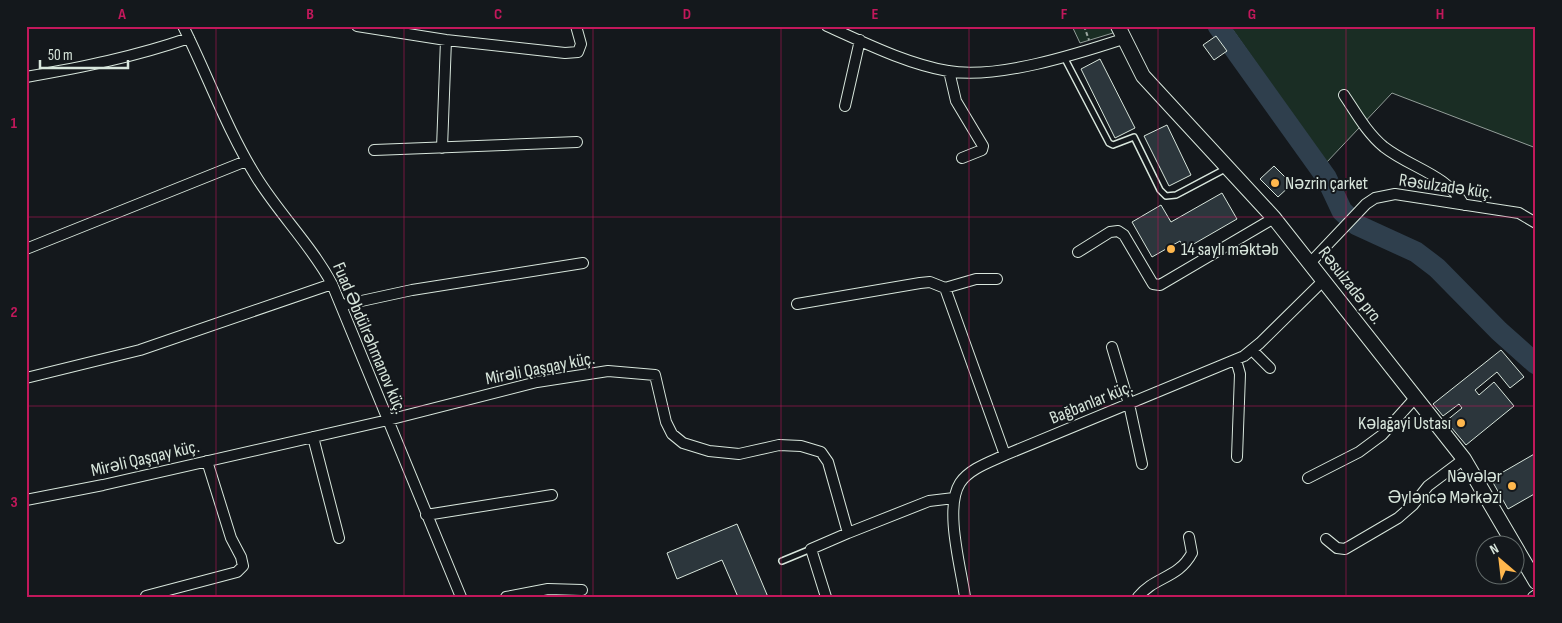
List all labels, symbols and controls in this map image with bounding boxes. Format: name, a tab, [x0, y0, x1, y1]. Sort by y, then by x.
text: A	[117, 5, 126, 24]
text: B	[306, 5, 314, 24]
text: C	[494, 5, 502, 24]
text: D	[683, 5, 691, 24]
text: E	[872, 5, 879, 24]
text: F	[1061, 5, 1068, 24]
text: G	[1248, 5, 1256, 24]
text: H	[1436, 5, 1444, 24]
scale bar	[40, 38, 128, 70]
text: 50 m	[48, 46, 73, 65]
text: 1	[11, 114, 18, 133]
street label: Rəsulzadə küç.	[1398, 169, 1494, 203]
place label: Nəzrin çarket	[1285, 173, 1369, 194]
marker: Nəzrin çarket	[1269, 177, 1281, 189]
place label: 14 saylı məktəb	[1181, 239, 1279, 260]
street label: Rəsulzadə pro.	[1314, 242, 1387, 328]
marker: 14 saylı məktəb	[1165, 243, 1177, 255]
street label: Fuad Əbdülrəhmanov küç.	[328, 259, 411, 417]
text: 2	[10, 303, 18, 322]
street label: Mirəli Qaşqay küç.	[484, 348, 596, 389]
street label: Bağbanlar küç.	[1046, 376, 1136, 429]
place label: Kəlağayi Ustası	[1358, 413, 1451, 434]
marker: Kəlağayi Ustası	[1455, 417, 1467, 429]
street label: Mirəli Qaşqay küç.	[89, 436, 201, 481]
place label: Nəvələr Əyləncə Mərkəzi	[1388, 466, 1502, 508]
marker: Nəvələr Əyləncə Mərkəzi	[1506, 480, 1518, 492]
text: 3	[10, 493, 18, 512]
north arrow	[1474, 536, 1524, 586]
text: N	[1487, 540, 1501, 558]

